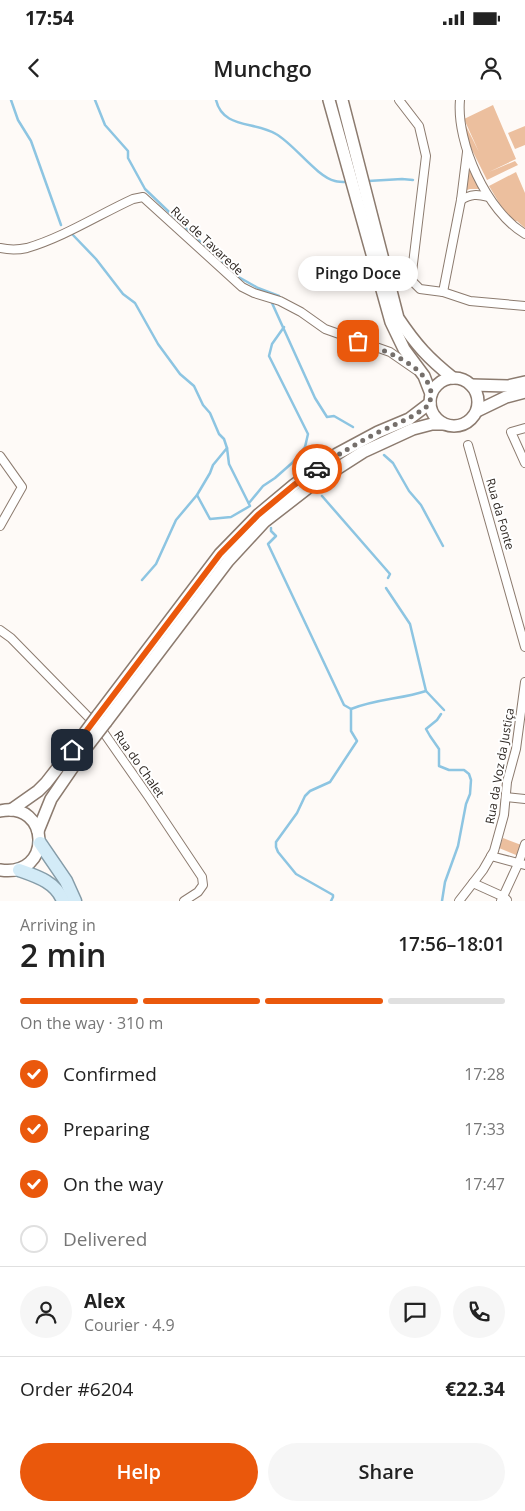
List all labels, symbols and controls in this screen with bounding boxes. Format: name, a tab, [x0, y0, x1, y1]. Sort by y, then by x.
text: 17:54	[25, 5, 74, 31]
text: Munchgo	[213, 53, 312, 83]
icon: back	[20, 54, 48, 82]
icon: person	[477, 54, 505, 82]
street label: Rua de Tavarede	[167, 203, 247, 279]
callout: Pingo Doce	[298, 256, 418, 291]
text: Pingo Doce	[315, 262, 401, 284]
pin	[337, 320, 379, 362]
icon: bag	[344, 327, 372, 355]
courier	[292, 444, 342, 494]
icon: car	[303, 455, 331, 483]
street label: Rua da Fonte	[482, 476, 519, 552]
street label: Rua da Voz da Justiça	[481, 706, 518, 825]
street label: Rua do Chalet	[110, 727, 169, 800]
pin	[51, 729, 93, 771]
icon: home	[58, 736, 86, 764]
text: Arriving in	[20, 914, 96, 936]
text: 17:56–18:01	[398, 931, 505, 957]
text: 2 min	[20, 933, 106, 976]
text: On the way · 310 m	[20, 1012, 163, 1034]
icon: check	[20, 1060, 48, 1088]
text: Confirmed	[63, 1061, 157, 1087]
text: 17:28	[464, 1063, 505, 1085]
icon: check	[20, 1115, 48, 1143]
text: Preparing	[63, 1116, 150, 1142]
text: 17:33	[464, 1118, 505, 1140]
icon: check	[20, 1170, 48, 1198]
text: On the way	[63, 1171, 163, 1197]
text: 17:47	[464, 1173, 505, 1195]
text: Delivered	[63, 1226, 147, 1252]
button: person	[20, 1286, 72, 1338]
button: chat	[389, 1286, 441, 1338]
button: phone	[453, 1286, 505, 1338]
text: Alex	[84, 1288, 125, 1314]
text: Courier · 4.9	[84, 1314, 175, 1336]
text: Order #6204	[20, 1376, 133, 1402]
text: €22.34	[445, 1376, 505, 1402]
button: Help	[20, 1443, 258, 1501]
button: Share	[268, 1443, 505, 1501]

